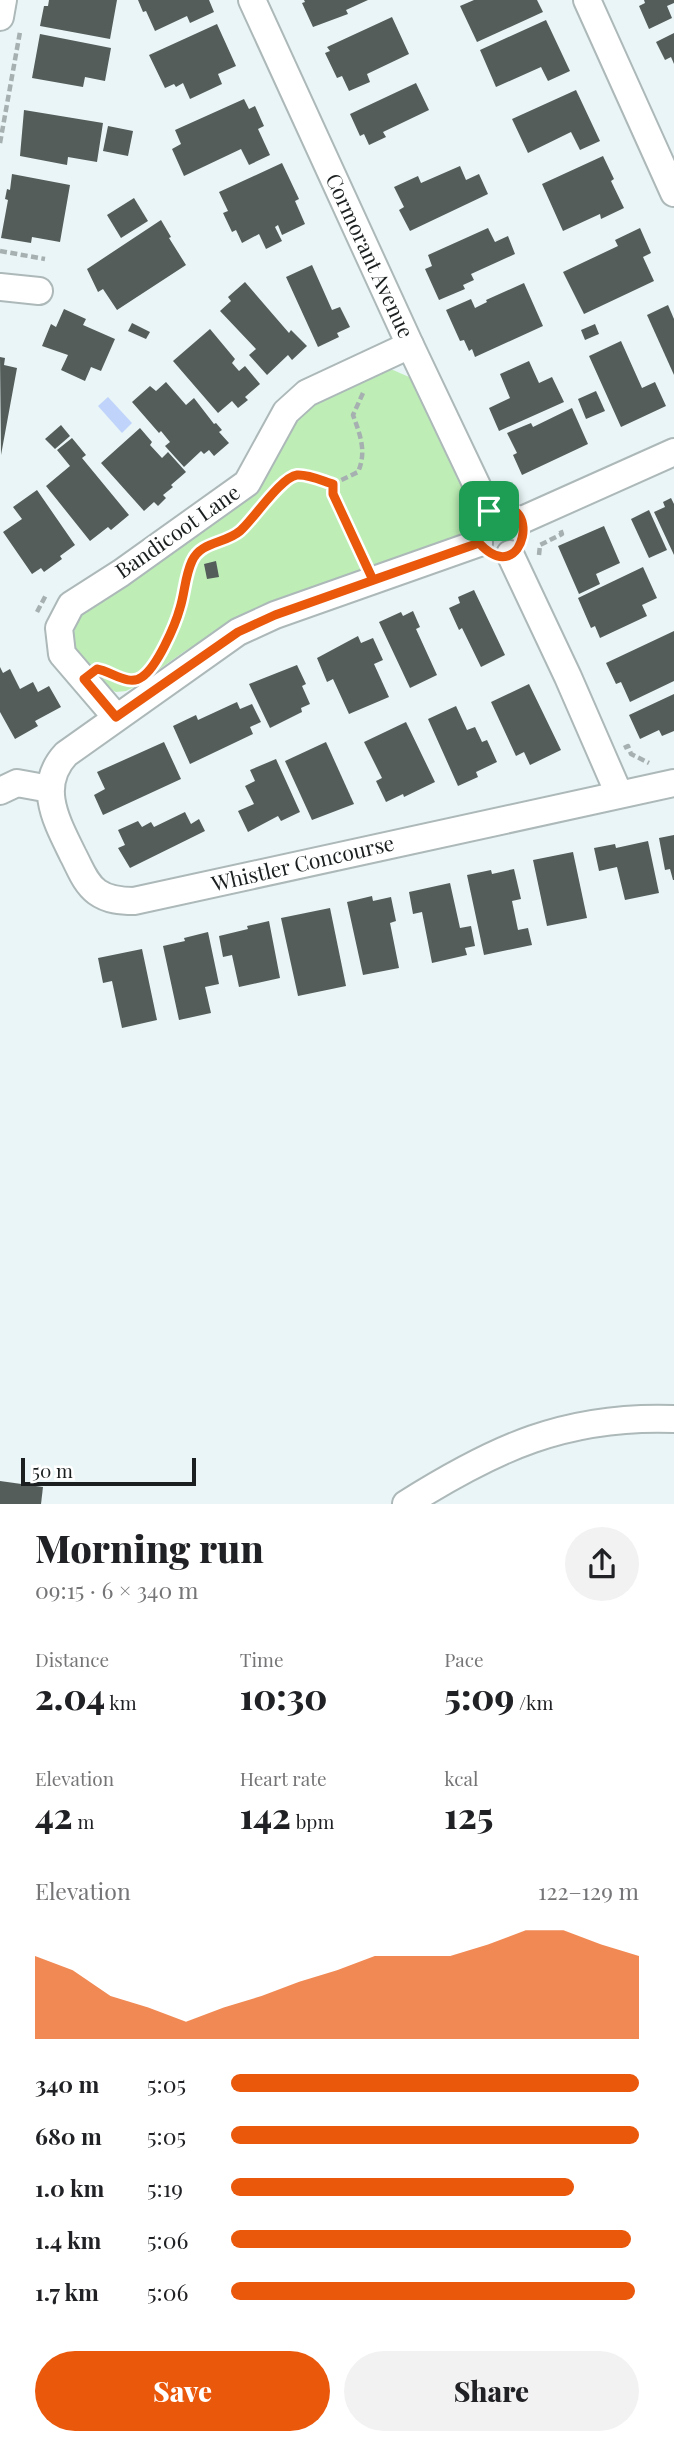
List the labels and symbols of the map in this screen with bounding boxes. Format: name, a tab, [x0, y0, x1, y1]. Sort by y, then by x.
street label: Cormorant Avenue	[320, 168, 421, 342]
street label: Bandicoot Lane	[109, 477, 245, 584]
pin	[459, 481, 519, 541]
street label: Whistler Concourse	[208, 827, 397, 897]
scale bar	[21, 1454, 196, 1486]

